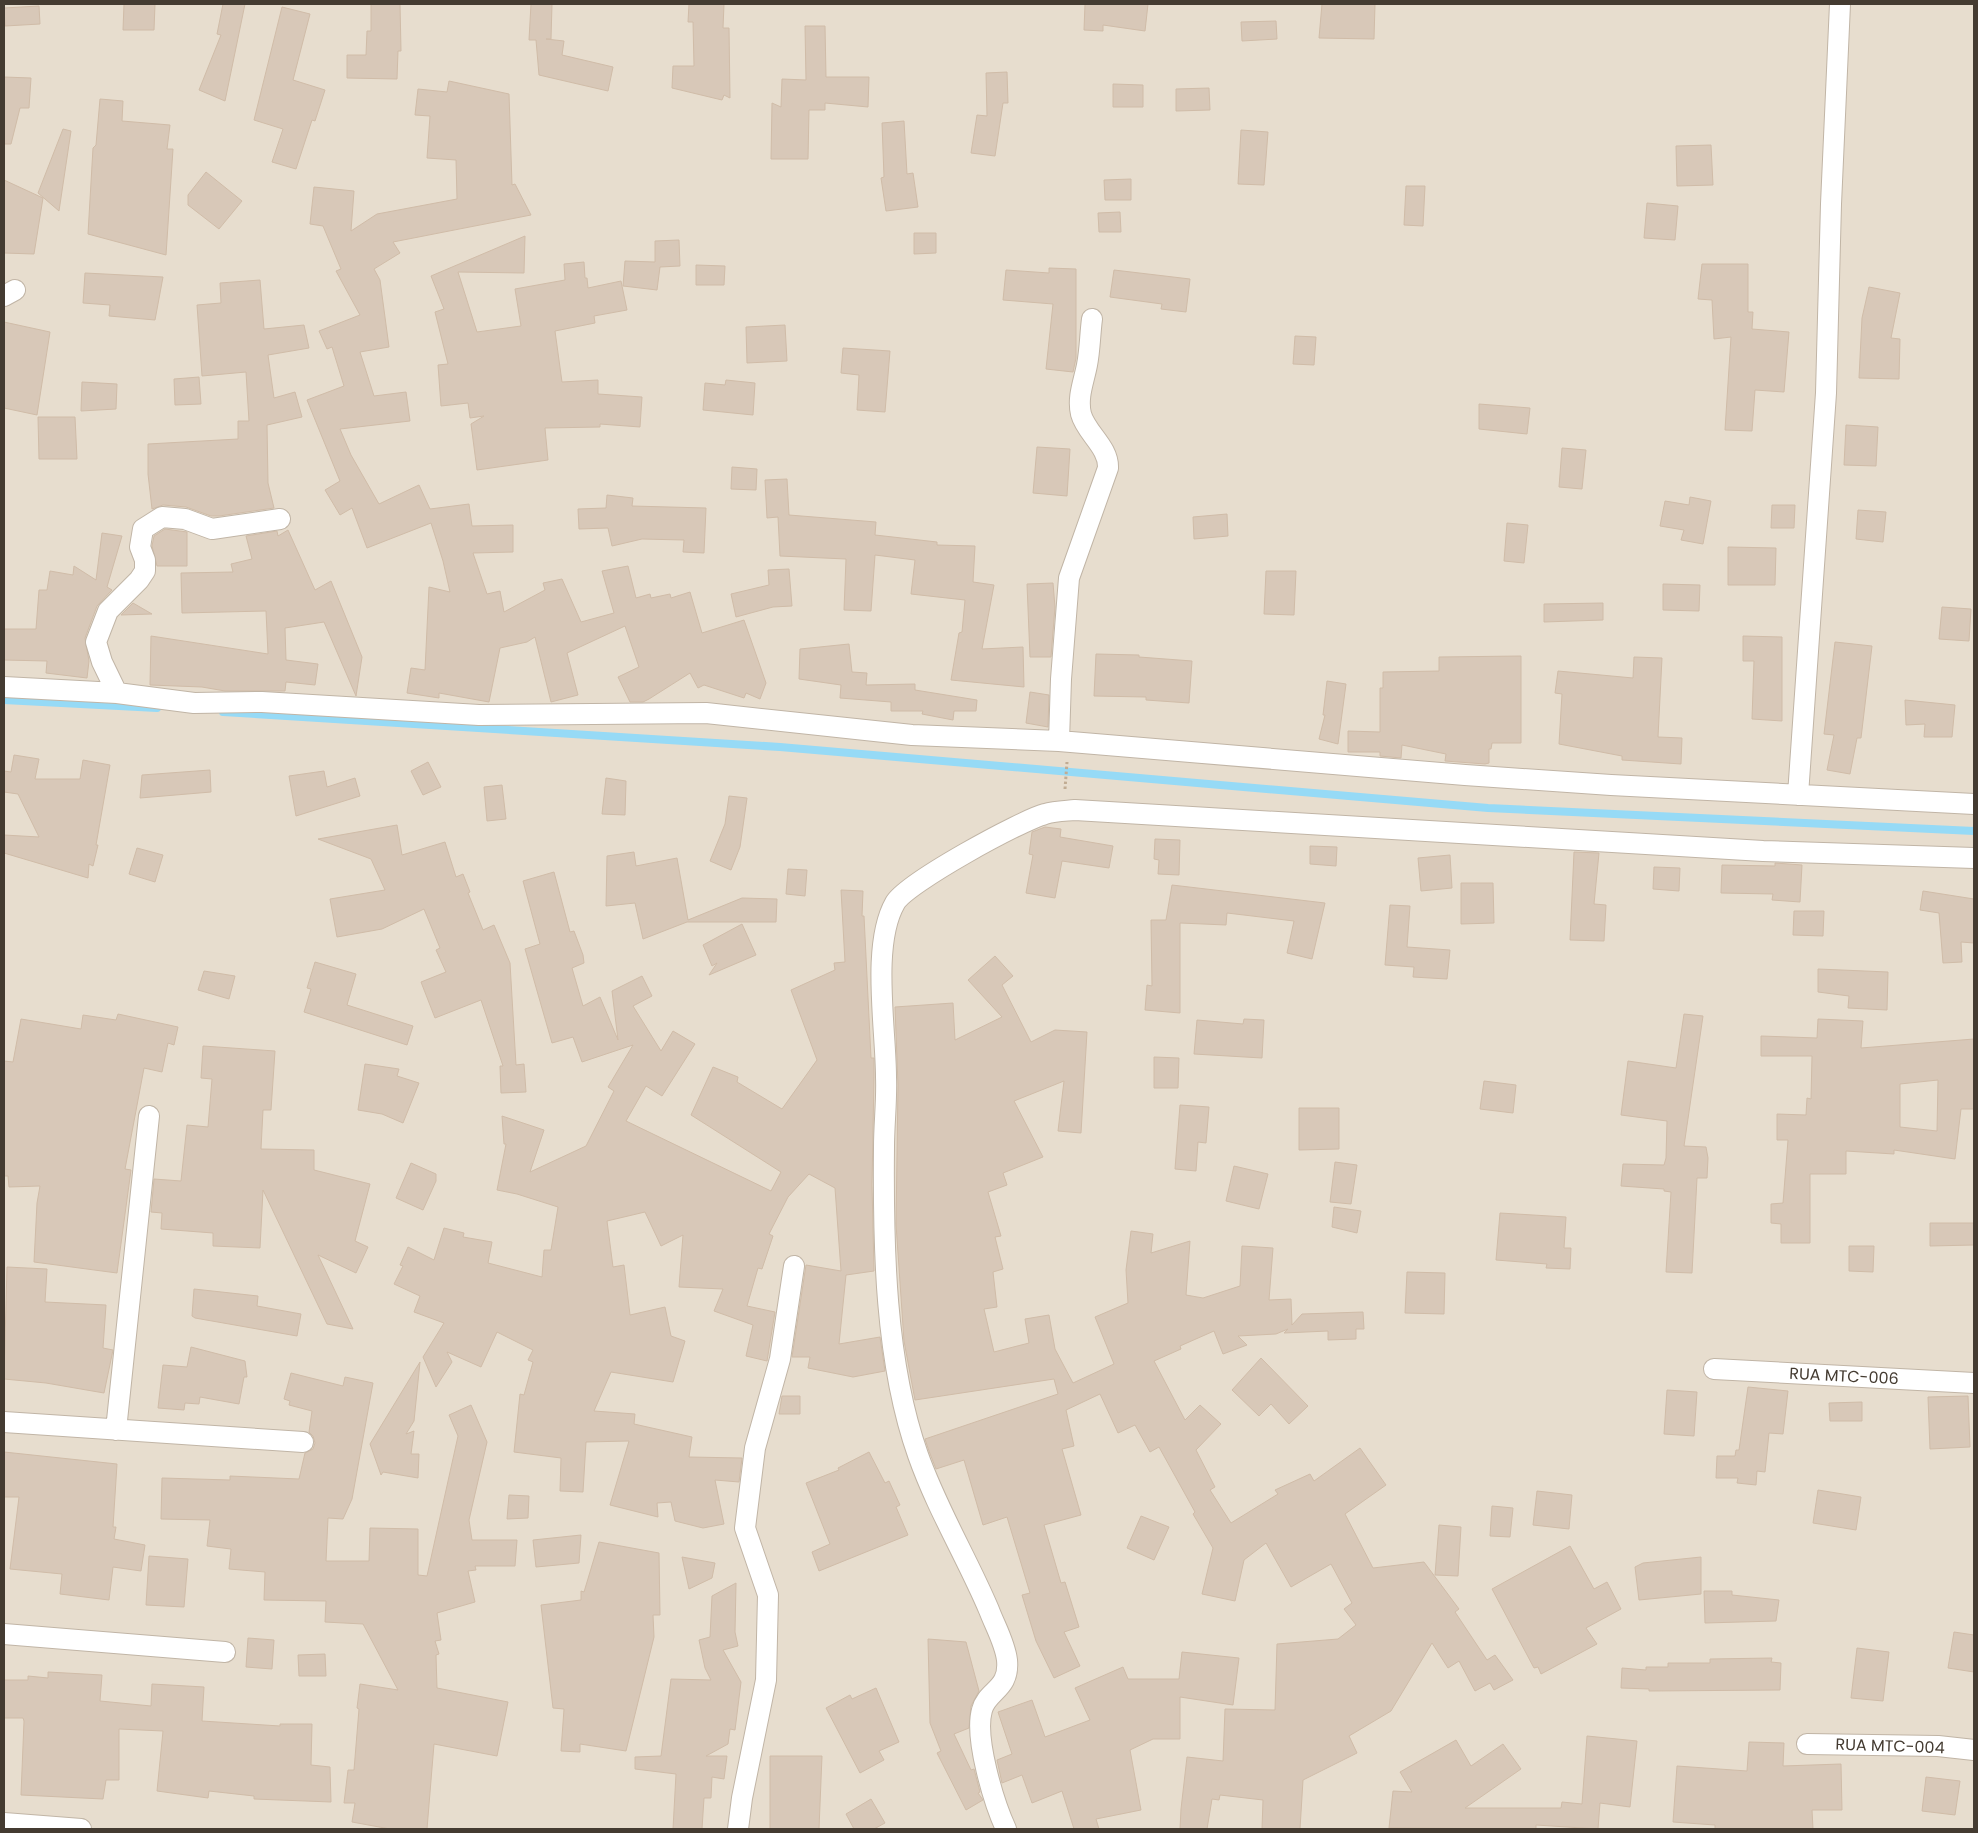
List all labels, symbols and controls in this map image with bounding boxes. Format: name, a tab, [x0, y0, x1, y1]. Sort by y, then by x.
street label: RUA MTC-006	[1789, 1362, 1899, 1390]
street label: RUA MTC-004	[1835, 1733, 1945, 1759]

